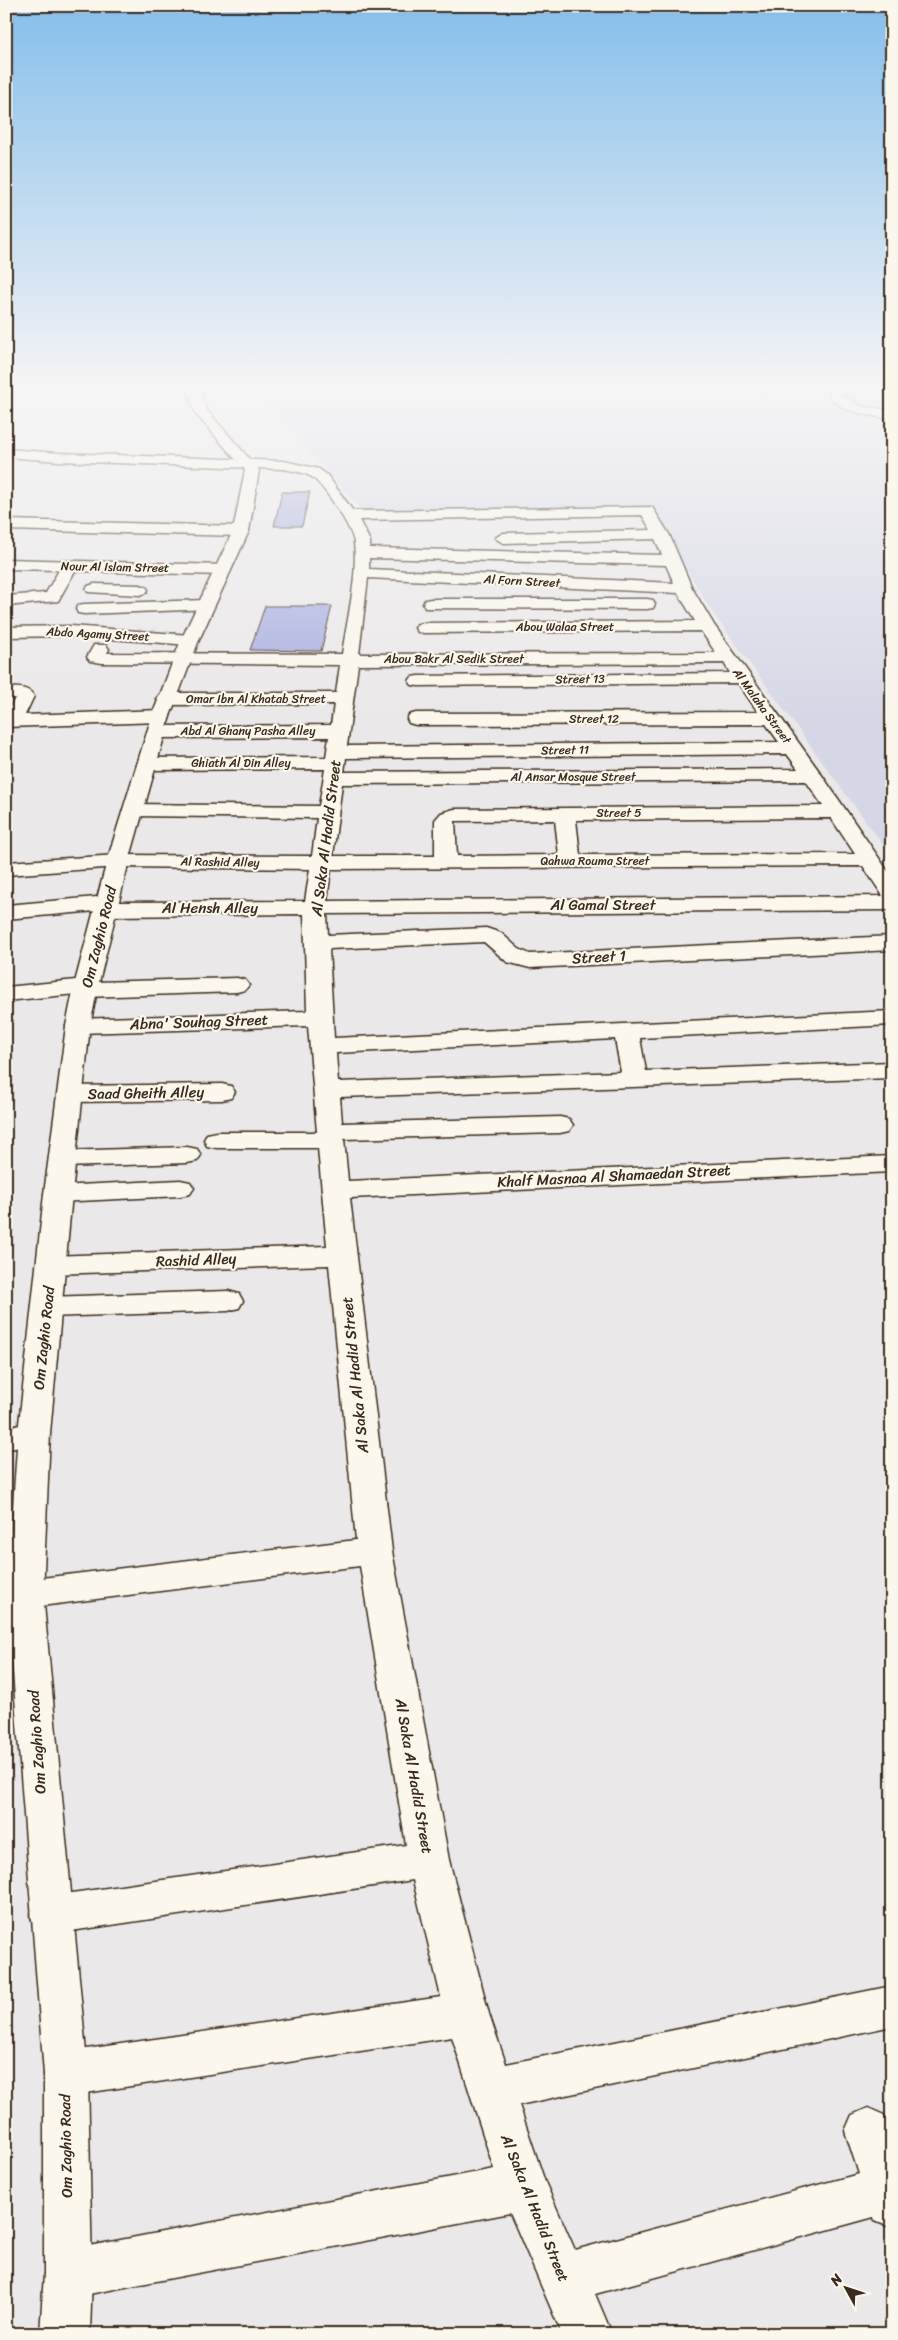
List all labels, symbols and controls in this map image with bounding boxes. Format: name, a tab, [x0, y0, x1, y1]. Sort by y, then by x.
street label: Nour Al Islam Street	[61, 555, 169, 579]
street label: Al Forn Street	[482, 568, 562, 594]
street label: Abou Walaa Street	[515, 616, 614, 638]
street label: Abdo Agamy Street	[45, 620, 150, 648]
street label: Abou Bakr Al Sedik Street	[383, 648, 525, 670]
street label: Al Malaha Street	[726, 662, 798, 750]
street label: Street 13	[555, 668, 605, 690]
street label: Omar Ibn Al Khatab Street	[186, 688, 326, 710]
street label: Street 12	[569, 708, 619, 730]
street label: Abd Al Ghany Pasha Alley	[180, 720, 316, 742]
street label: Street 11	[541, 739, 589, 761]
street label: Ghiath Al Din Alley	[191, 752, 291, 774]
street label: Al Saka Al Hadid Street	[303, 758, 349, 919]
street label: Al Ansar Mosque Street	[509, 766, 637, 788]
street label: Street 5	[596, 802, 642, 824]
street label: Al Rashid Alley	[179, 850, 260, 874]
street label: Qahwa Rouma Street	[541, 850, 651, 872]
street label: Om Zaghio Road	[74, 882, 124, 991]
street label: Al Gamal Street	[549, 892, 657, 918]
street label: Al Hensh Alley	[161, 895, 258, 921]
street label: Street 1	[571, 943, 627, 971]
street label: Abna' Souhag Street	[128, 1007, 269, 1037]
street label: Saad Gheith Alley	[88, 1079, 205, 1107]
street label: Khalf Masnaa Al Shamaedan Street	[497, 1157, 732, 1195]
street label: Rashid Alley	[155, 1246, 237, 1274]
street label: Om Zaghio Road	[26, 1284, 62, 1391]
street label: Al Saka Al Hadid Street	[334, 1295, 376, 1456]
street label: Om Zaghio Road	[20, 1688, 54, 1795]
street label: Al Saka Al Hadid Street	[387, 1695, 441, 1856]
street label: Om Zaghio Road	[52, 2093, 80, 2198]
street label: Al Saka Al Hadid Street	[493, 2129, 577, 2286]
north arrow	[820, 2262, 870, 2312]
text: N	[823, 2268, 849, 2292]

